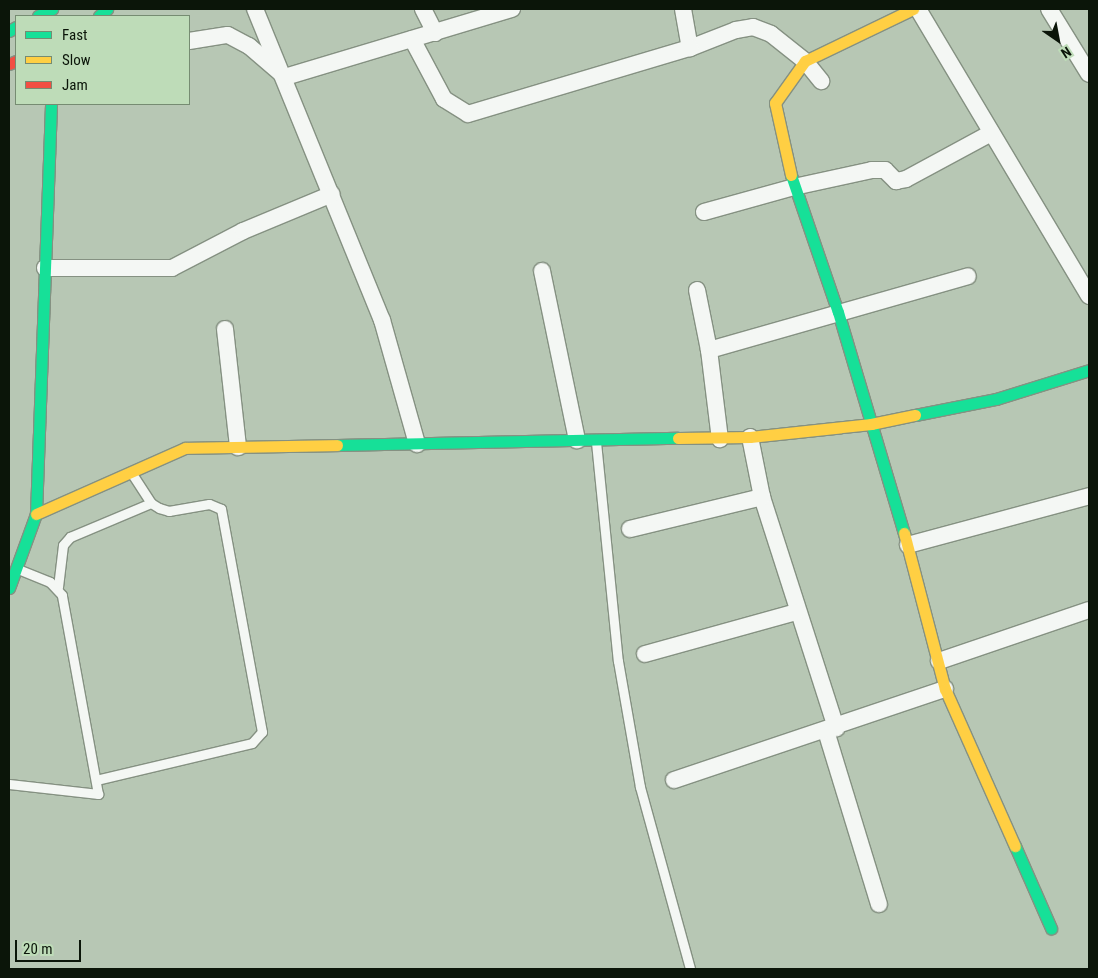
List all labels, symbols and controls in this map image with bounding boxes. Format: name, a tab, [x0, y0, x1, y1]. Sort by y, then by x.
legend	[15, 15, 190, 105]
north arrow	[1033, 15, 1083, 65]
text: Fast	[62, 26, 87, 44]
text: N	[1058, 44, 1074, 62]
text: Slow	[62, 51, 91, 69]
text: Jam	[62, 76, 88, 94]
scale bar	[18, 930, 84, 962]
text: 20 m	[23, 940, 53, 958]

